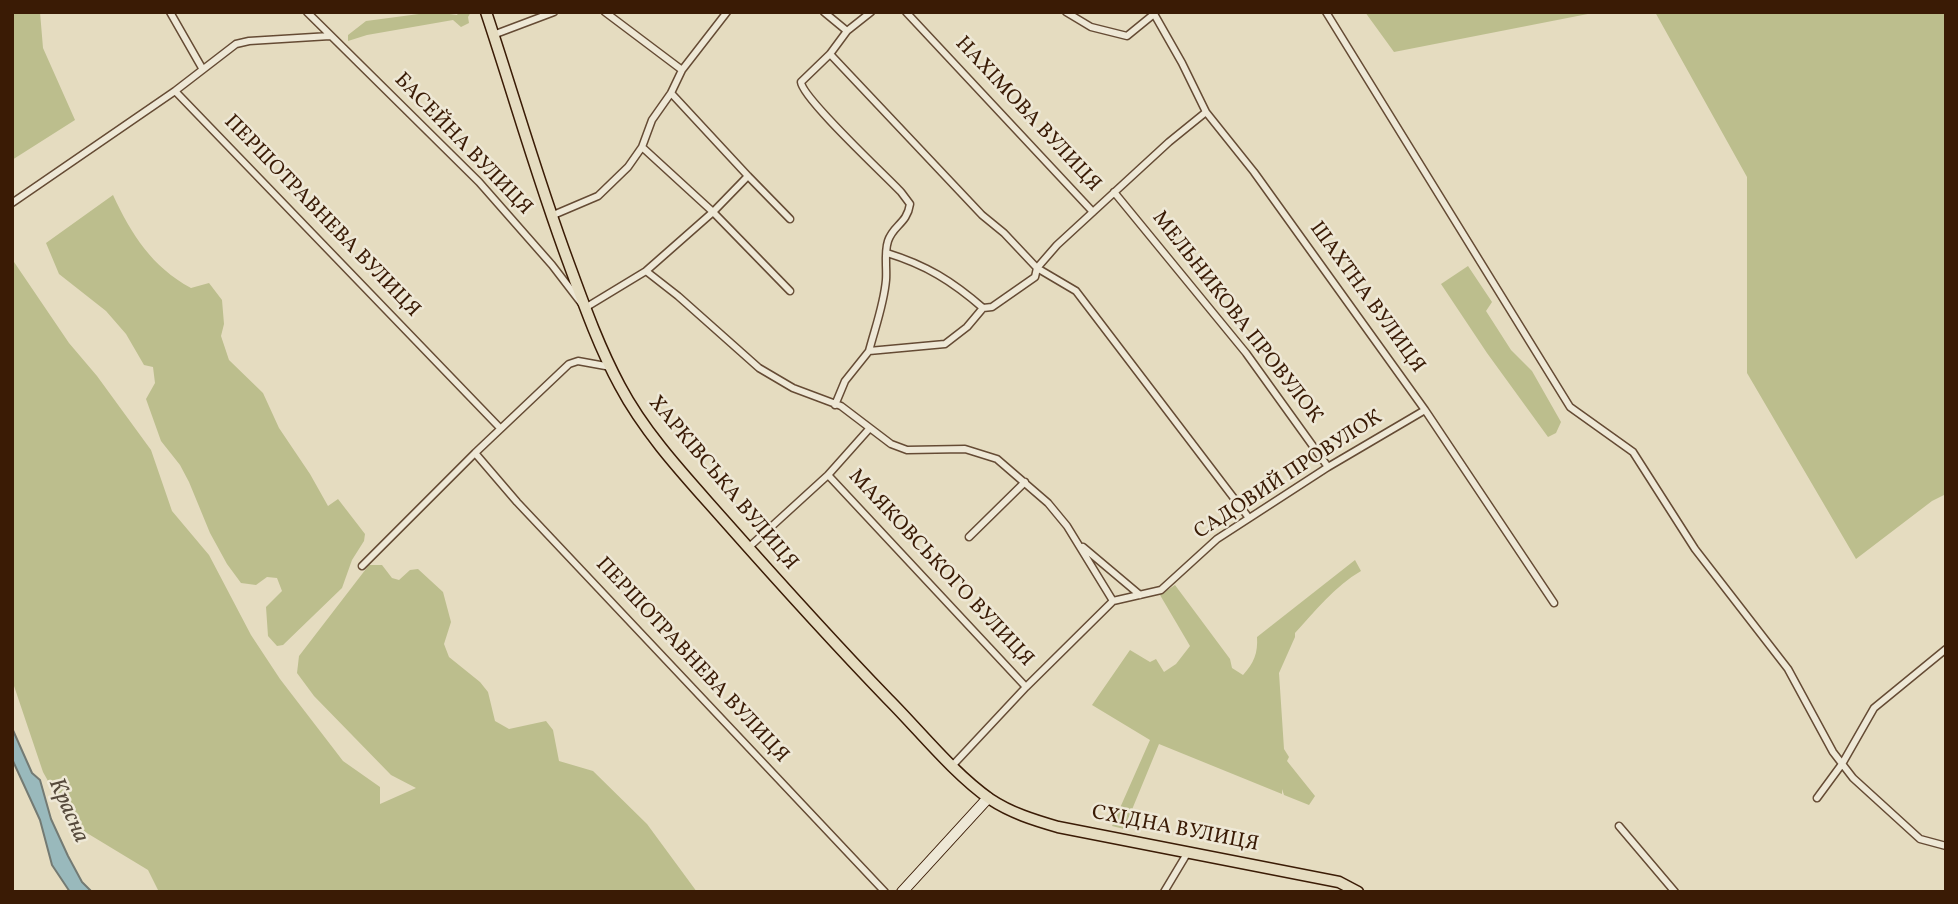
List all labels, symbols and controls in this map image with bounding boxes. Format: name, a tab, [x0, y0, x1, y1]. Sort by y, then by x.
street label: НАХІМОВА ВУЛИЦЯ	[949, 32, 1105, 198]
street label: БАСЕЙНА ВУЛИЦЯ	[388, 69, 536, 221]
street label: ПЕРШОТРАВНЕВА ВУЛИЦЯ	[218, 110, 424, 324]
street label: МЕЛЬНИКОВА ПРОВУЛОК	[1145, 207, 1327, 429]
street label: ШАХТНА ВУЛИЦЯ	[1303, 218, 1429, 378]
street label: ХАРКІВСЬКА ВУЛИЦЯ	[642, 392, 802, 576]
street label: САДОВИЙ ПРОВУЛОК	[1190, 406, 1388, 546]
street label: МАЯКОВСЬКОГО ВУЛИЦЯ	[842, 465, 1038, 673]
street label: ПЕРШОТРАВНЕВА ВУЛИЦЯ	[589, 553, 793, 769]
water label: Красна	[41, 774, 93, 848]
street label: СХІДНА ВУЛИЦЯ	[1089, 801, 1261, 859]

